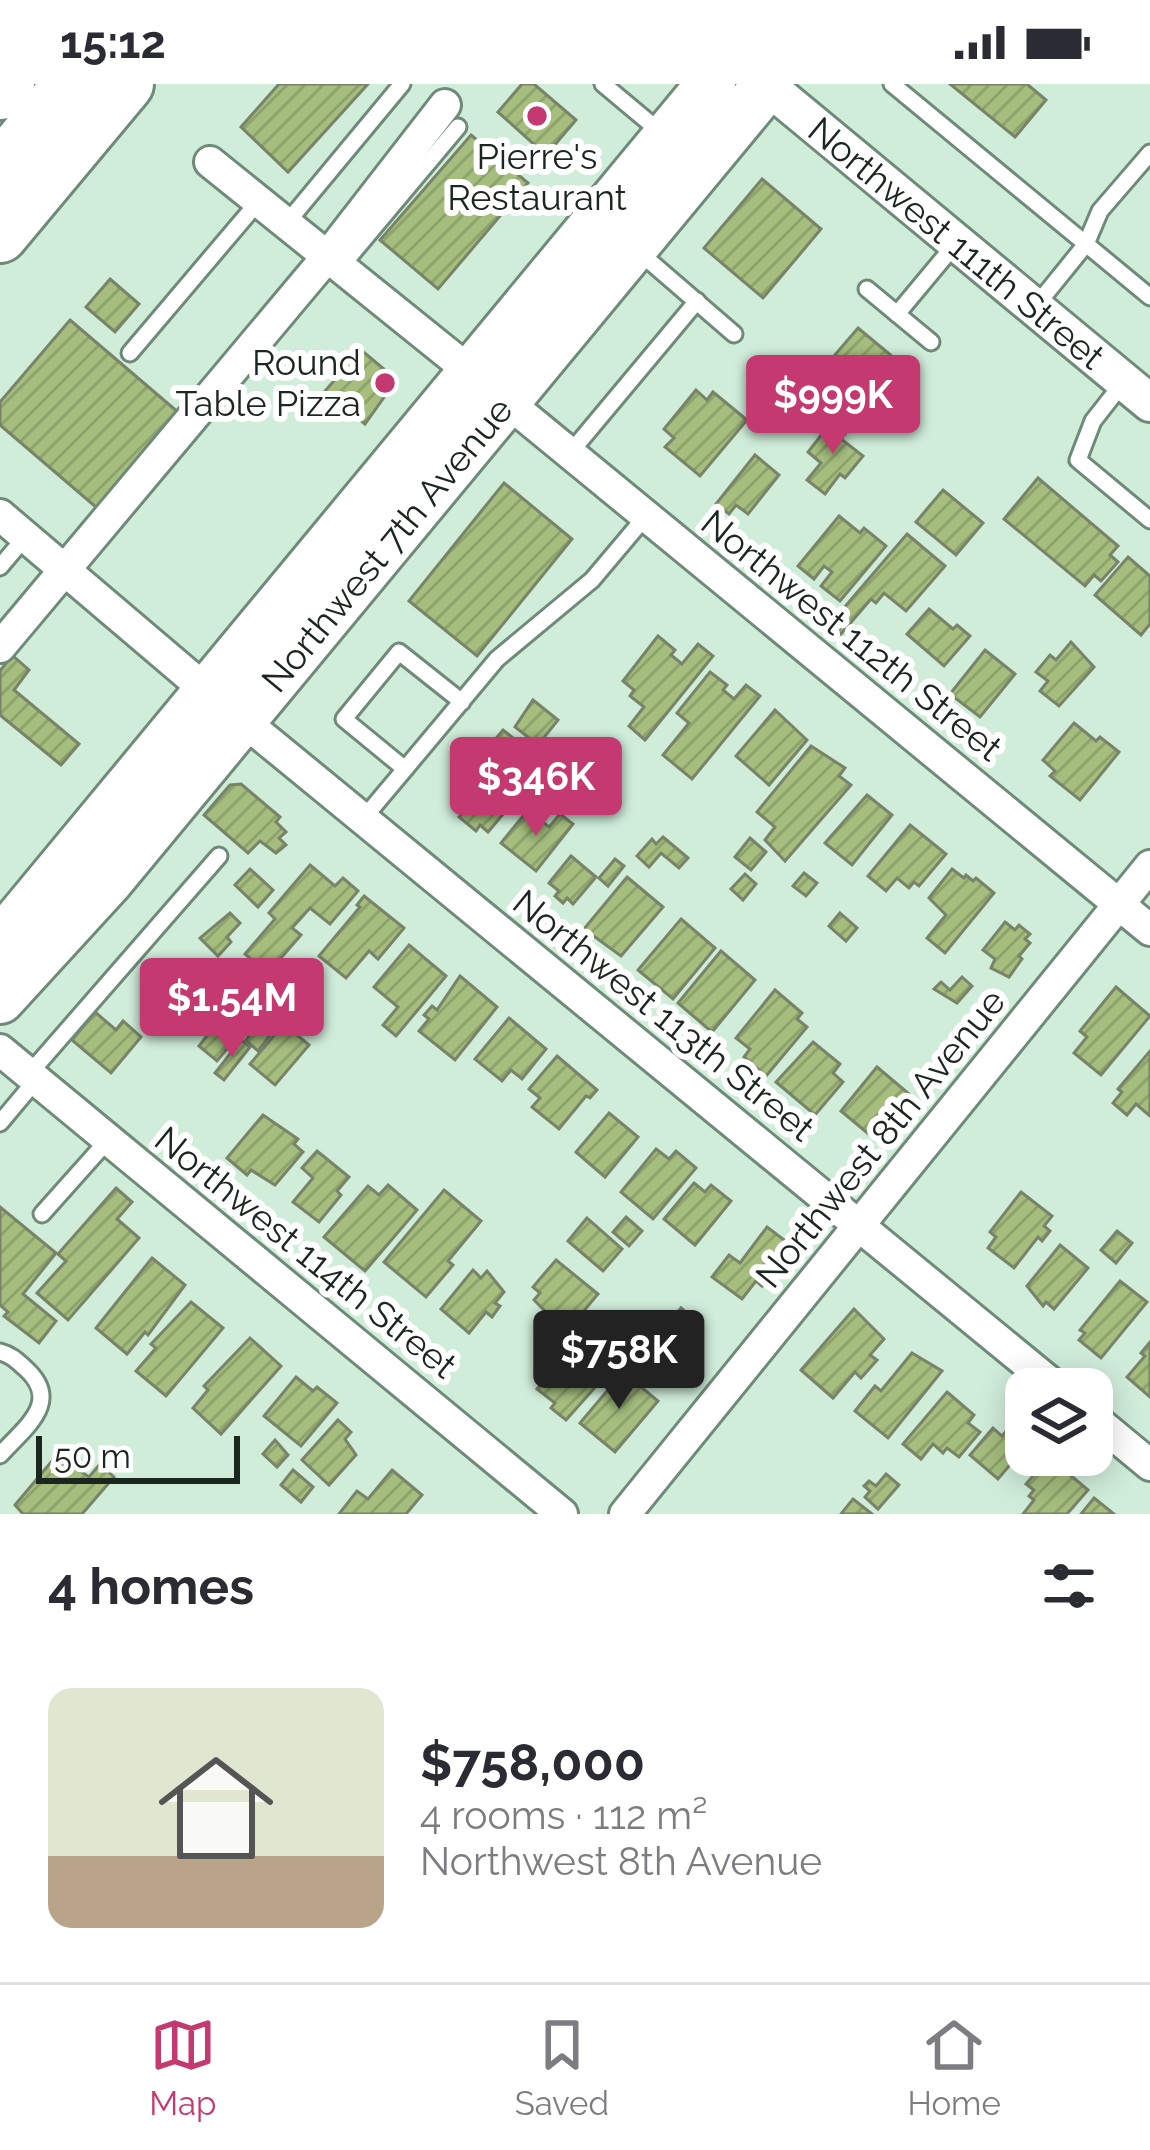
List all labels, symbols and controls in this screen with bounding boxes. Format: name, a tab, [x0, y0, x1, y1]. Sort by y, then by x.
text: 15:12	[60, 16, 166, 69]
marker: Pierre's Restaurant	[524, 103, 550, 129]
street label: Northwest 111th Street	[801, 108, 1113, 377]
place label: Pierre's Restaurant	[447, 135, 627, 218]
place label: Round Table Pizza	[176, 341, 361, 424]
pin: $999K	[749, 355, 917, 457]
marker: Round Table Pizza	[372, 370, 398, 396]
text: $999K	[773, 371, 893, 417]
street label: Northwest 7th Avenue	[253, 389, 521, 700]
street label: Northwest 112th Street	[693, 501, 1011, 769]
pin: $346K	[452, 737, 620, 839]
text: $346K	[477, 753, 595, 799]
street label: Northwest 113th Street	[505, 881, 823, 1149]
pin: $1.54M	[134, 958, 330, 1060]
text: $1.54M	[167, 974, 297, 1020]
street label: Northwest 8th Avenue	[747, 980, 1013, 1296]
street label: Northwest 114th Street	[147, 1118, 465, 1386]
pin: $758K	[535, 1310, 703, 1412]
text: $758K	[560, 1326, 678, 1372]
map controls	[1005, 1368, 1113, 1476]
button: layers	[1005, 1368, 1113, 1476]
scale bar	[36, 1430, 240, 1483]
text: 50 m	[54, 1437, 131, 1476]
icon: filters	[1036, 1553, 1102, 1619]
text: 4 homes	[48, 1556, 254, 1616]
text: $758,000	[420, 1732, 645, 1792]
icon: home	[144, 1736, 288, 1880]
text: 4 rooms · 112 m²	[420, 1792, 707, 1838]
text: Northwest 8th Avenue	[420, 1838, 822, 1884]
tab: Map	[149, 2012, 216, 2123]
tab: Saved	[515, 2012, 609, 2123]
tab: Home	[907, 2012, 1001, 2123]

